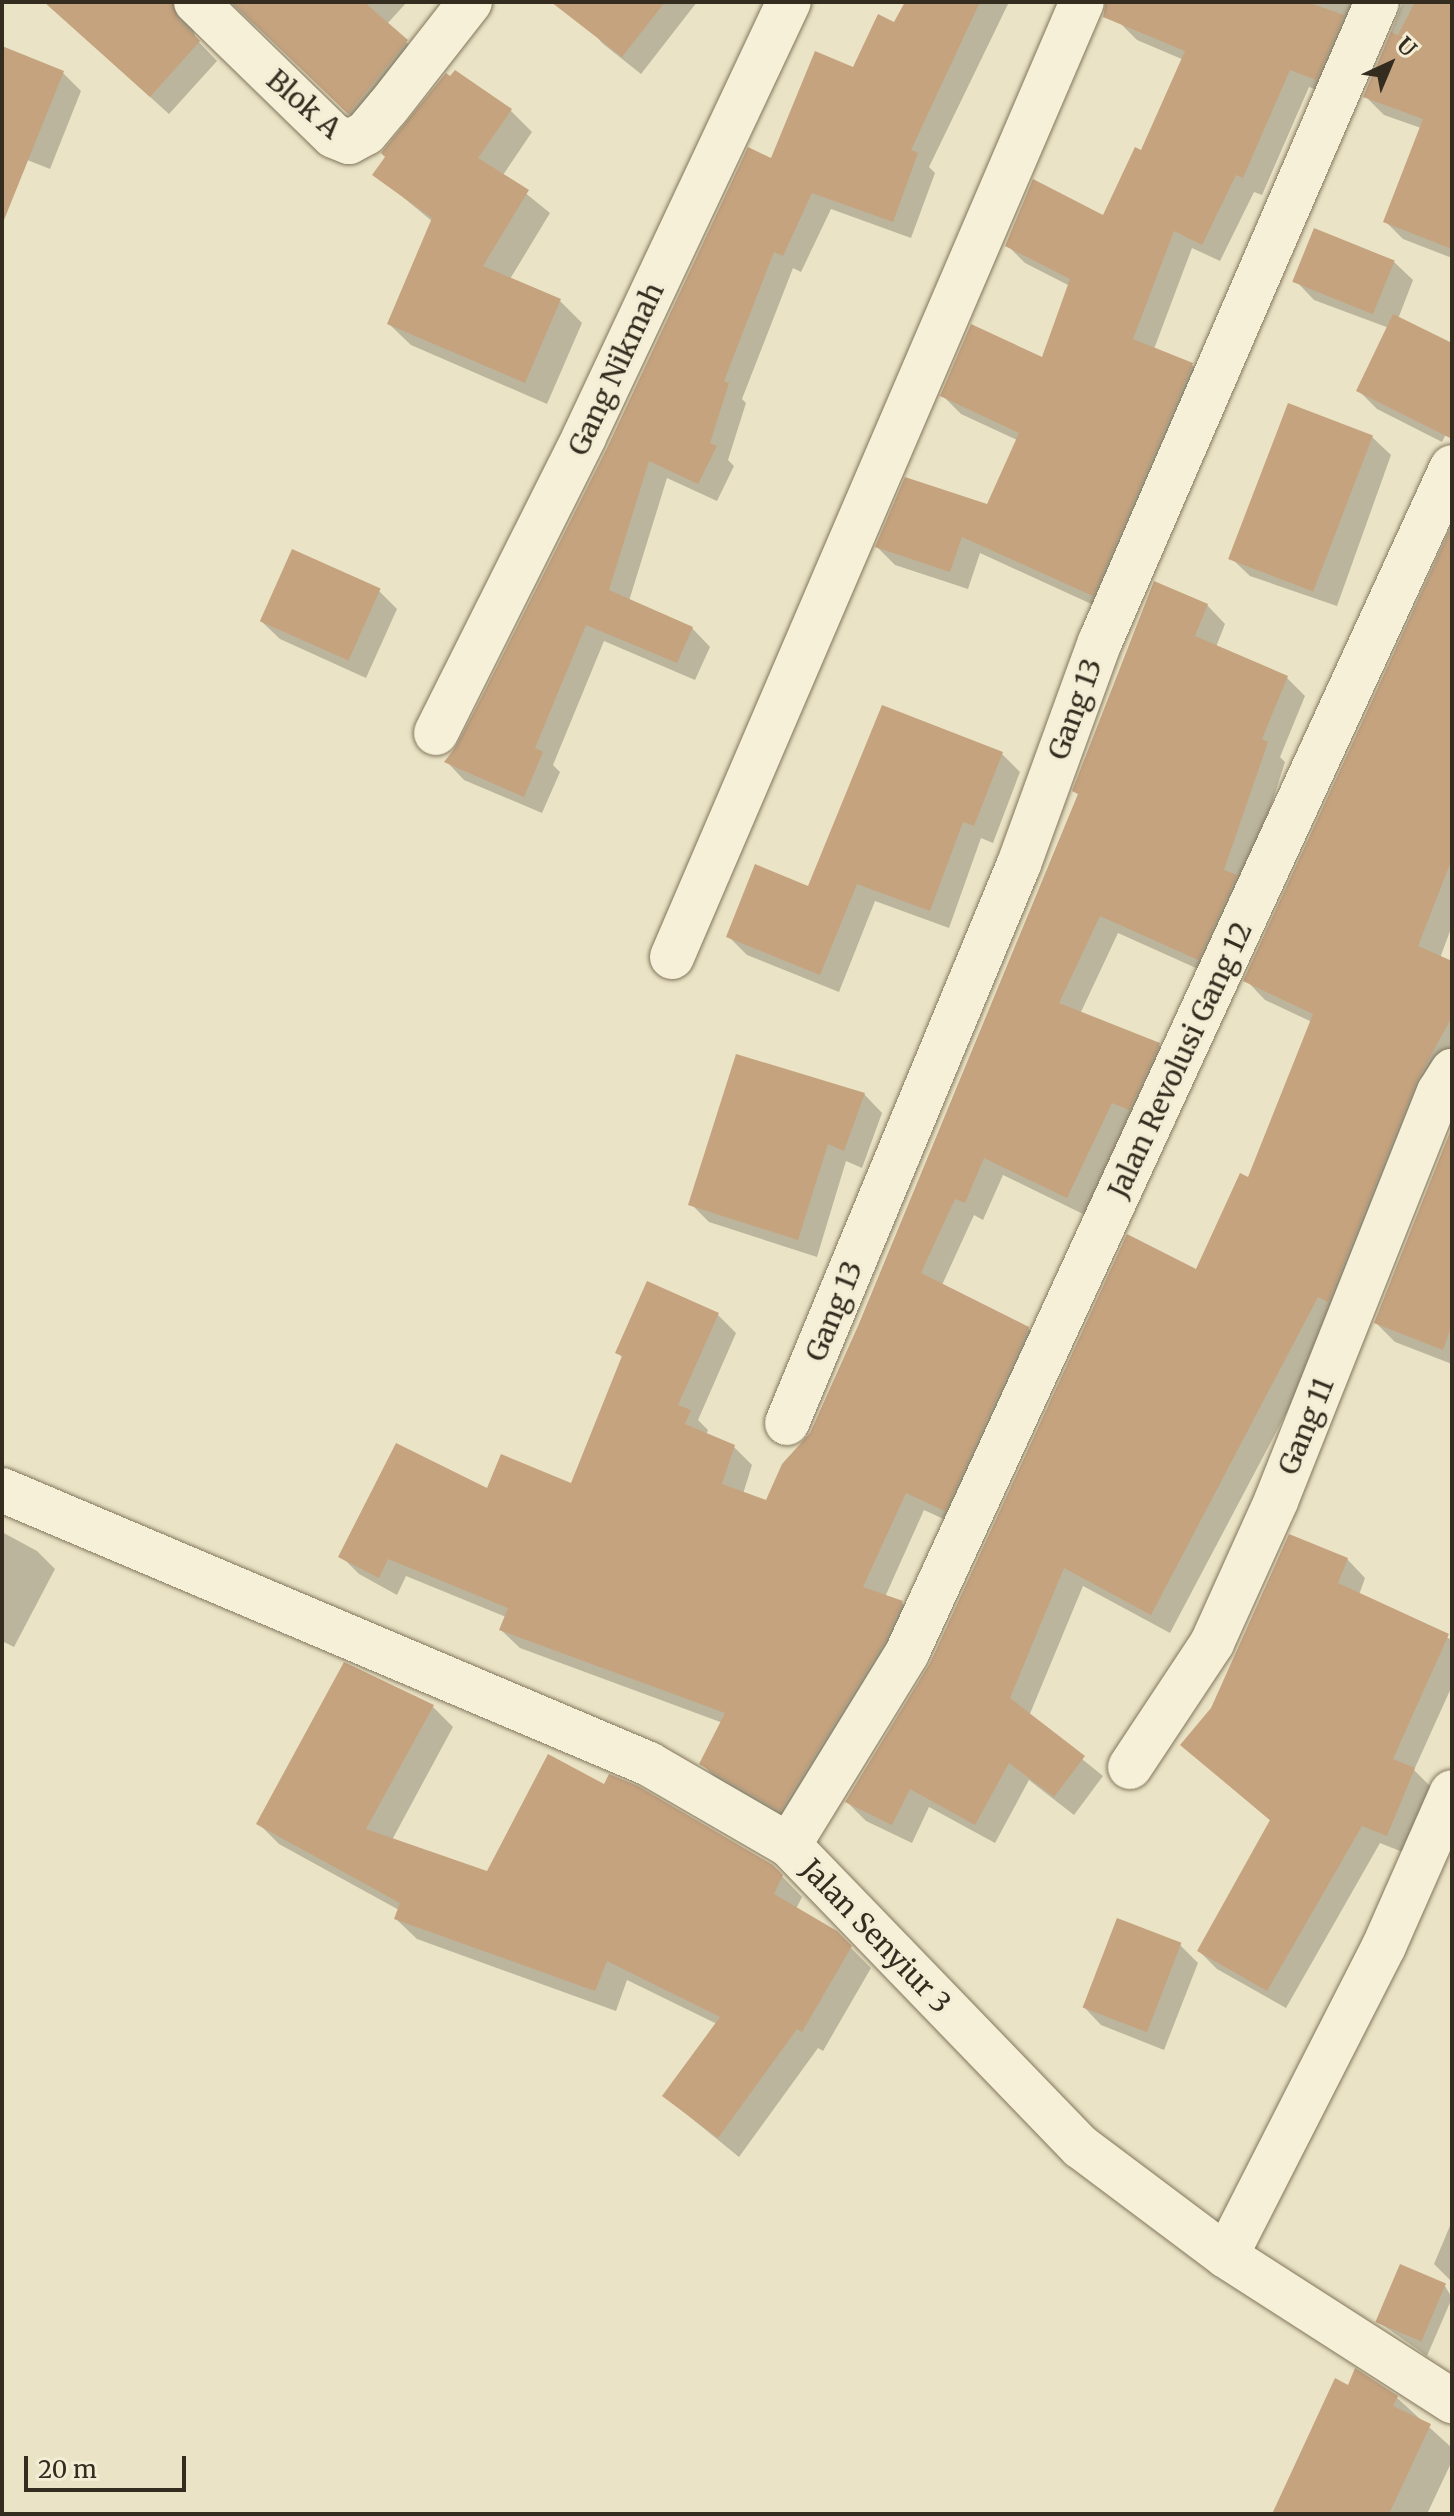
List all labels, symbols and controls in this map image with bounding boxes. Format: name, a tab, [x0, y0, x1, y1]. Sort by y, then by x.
north arrow	[1350, 24, 1430, 104]
text: U	[1391, 31, 1422, 62]
street label: Blok A	[260, 63, 348, 145]
street label: Gang Nikmah	[561, 277, 671, 461]
street label: Gang 13	[1041, 654, 1109, 764]
street label: Jalan Revolusi Gang 12	[1101, 917, 1259, 1203]
street label: Gang 13	[799, 1256, 869, 1366]
street label: Gang 11	[1271, 1373, 1341, 1479]
street label: Jalan Senyiur 3	[794, 1852, 958, 2020]
scale bar	[28, 2440, 190, 2490]
text: 20 m	[38, 2454, 97, 2485]

